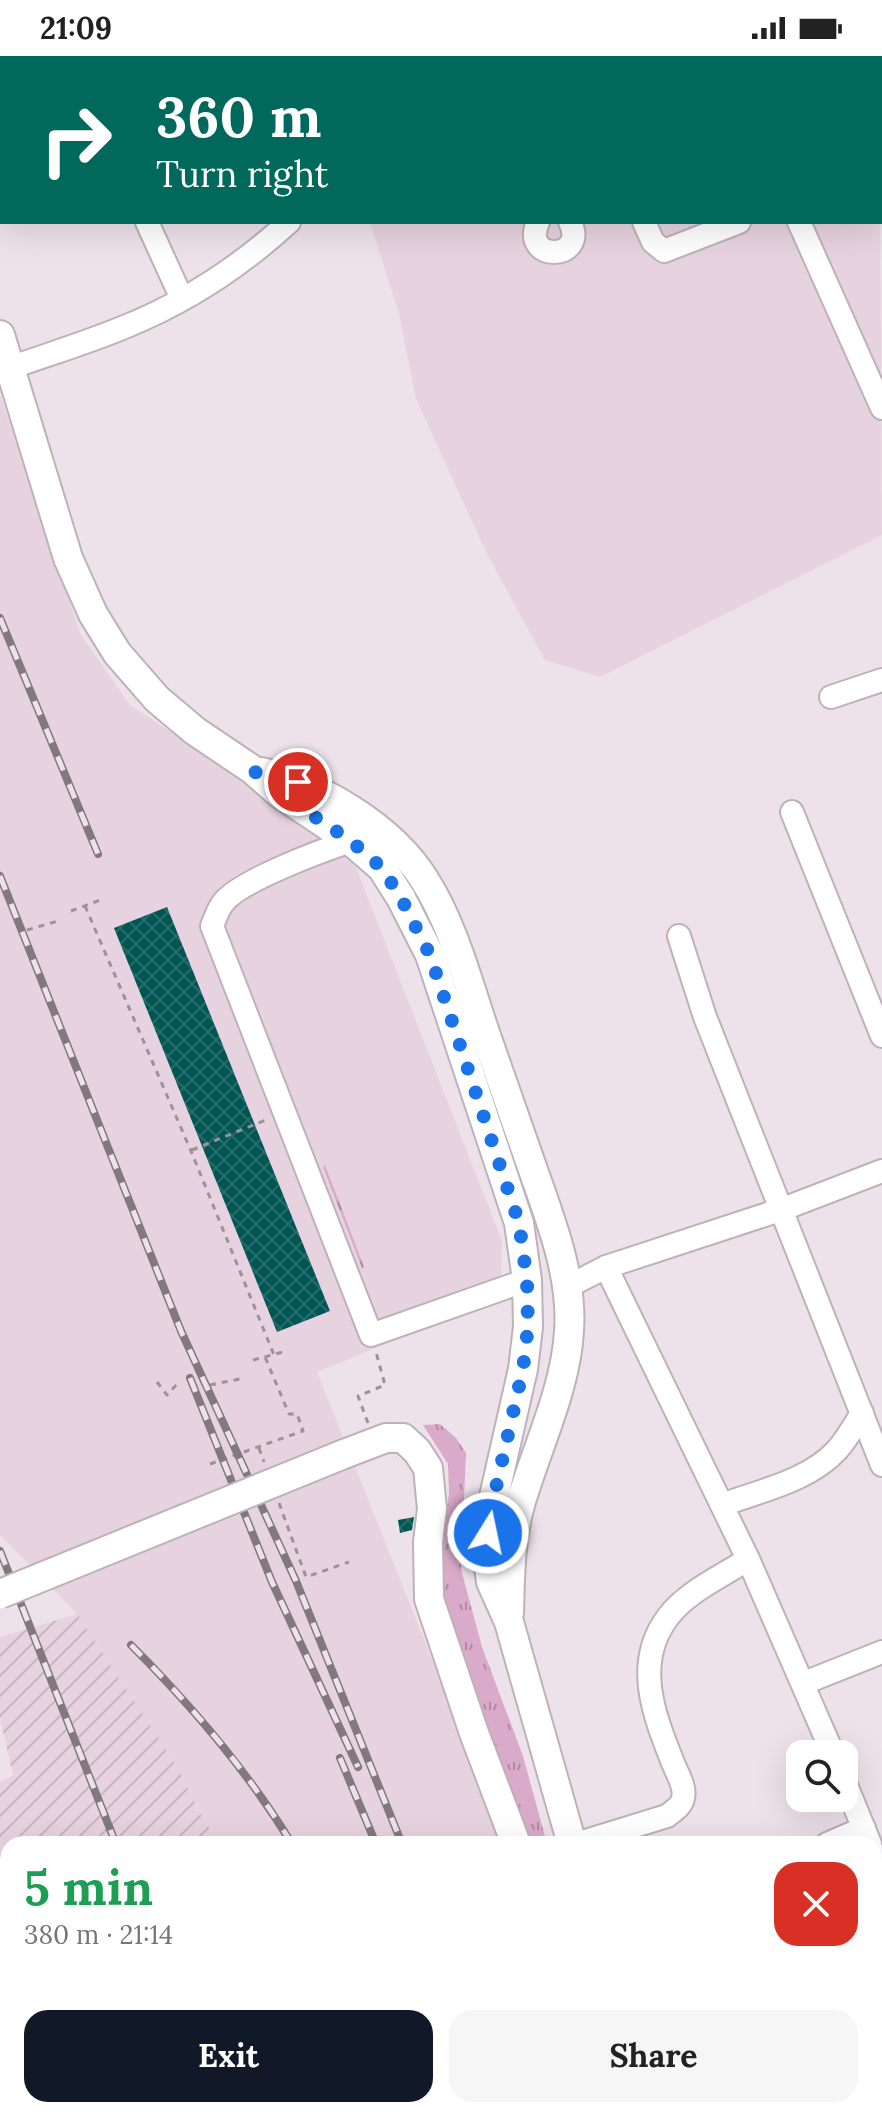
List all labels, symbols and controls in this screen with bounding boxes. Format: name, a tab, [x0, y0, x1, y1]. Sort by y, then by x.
text: 21:09	[40, 9, 112, 47]
text: 360 m	[156, 81, 321, 152]
icon: right	[24, 88, 128, 192]
text: Turn right	[156, 151, 329, 197]
pin	[264, 748, 332, 816]
icon: arrive	[276, 760, 320, 804]
position arrow	[446, 1491, 530, 1575]
map controls	[786, 1740, 858, 1812]
button: search	[786, 1740, 858, 1812]
text: 5 min	[24, 1857, 153, 1918]
button: close	[774, 1862, 858, 1946]
text: 380 m · 21:14	[24, 1918, 173, 1951]
button: Exit	[24, 2010, 433, 2102]
button: Share	[449, 2010, 858, 2102]

